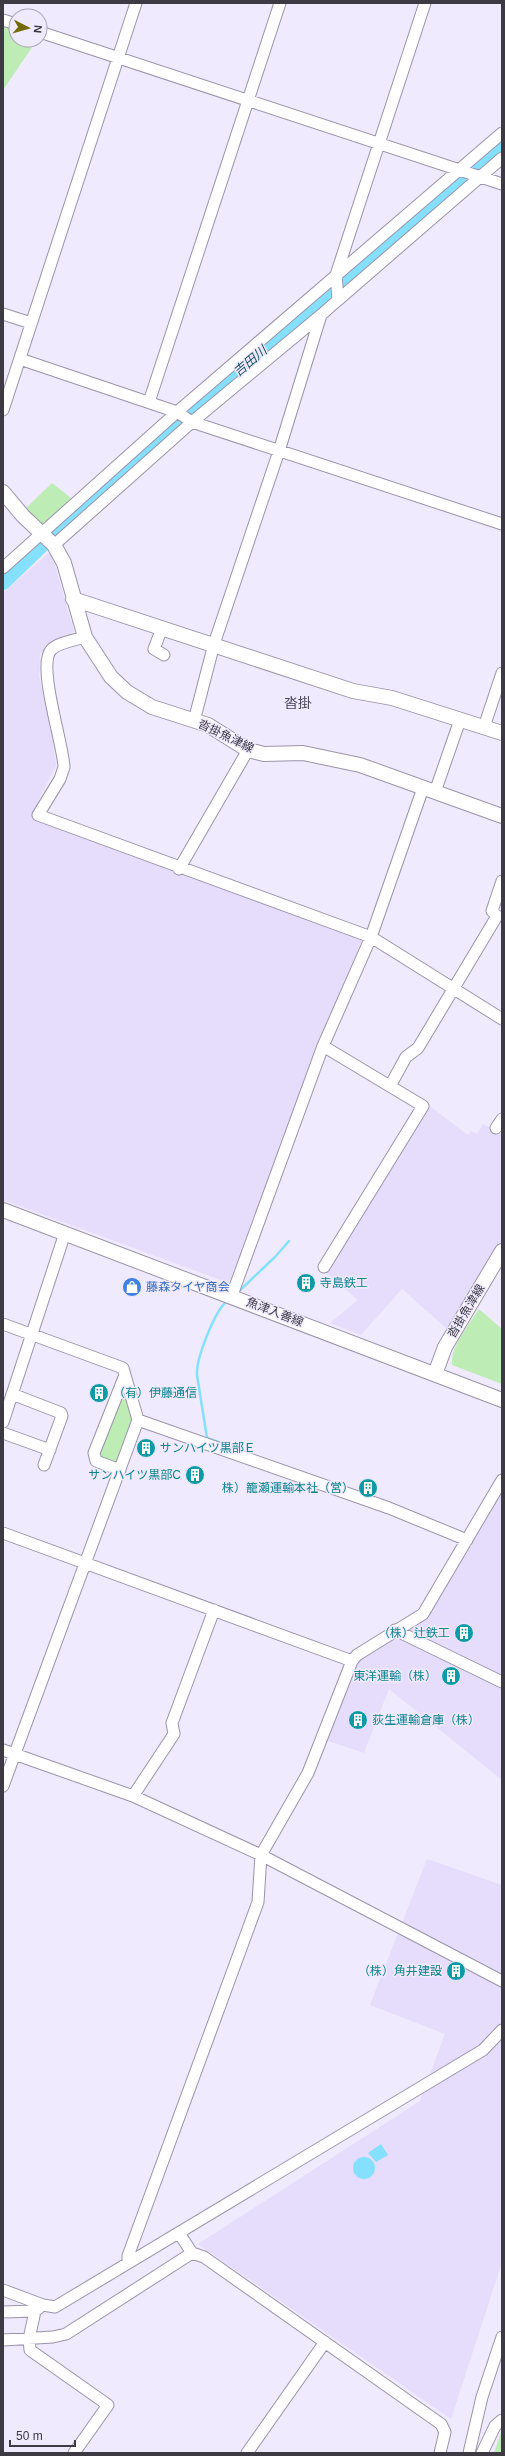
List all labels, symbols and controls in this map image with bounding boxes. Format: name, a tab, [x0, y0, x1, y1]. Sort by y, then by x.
north arrow	[8, 8, 48, 48]
text: N	[32, 24, 44, 34]
water label: 吉田川	[230, 341, 271, 379]
district label: 沓掛	[284, 695, 312, 711]
street label: 沓掛魚津線	[196, 717, 256, 755]
building icon: 寺島鉄工	[295, 1272, 317, 1294]
shop icon: 藤森タイヤ商会	[121, 1276, 143, 1298]
place label: 寺島鉄工	[320, 1276, 368, 1290]
place label: 藤森タイヤ商会	[146, 1280, 230, 1294]
street label: 沓掛魚津線	[445, 1282, 487, 1340]
street label: 魚津入善線	[244, 1295, 306, 1329]
building icon: （有）伊藤通信	[88, 1382, 110, 1404]
place label: （有）伊藤通信	[113, 1386, 197, 1400]
building icon: サンハイツ黒部Ｅ	[135, 1437, 157, 1459]
place label: サンハイツ黒部Ｅ	[160, 1441, 256, 1455]
building icon: サンハイツ黒部C	[184, 1464, 206, 1486]
place label: サンハイツ黒部C	[89, 1468, 181, 1482]
building icon: 株）籠瀬運輸本社（営）	[357, 1477, 379, 1499]
place label: 株）籠瀬運輸本社（営）	[222, 1481, 354, 1495]
building icon: （株）辻鉄工	[453, 1622, 475, 1644]
place label: （株）辻鉄工	[378, 1626, 450, 1640]
building icon: 東洋運輸（株）	[440, 1665, 462, 1687]
place label: 東洋運輸（株）	[353, 1669, 437, 1683]
building icon: 荻生運輸倉庫（株）	[347, 1709, 369, 1731]
place label: 荻生運輸倉庫（株）	[372, 1713, 480, 1727]
building icon: （株）角井建設	[445, 1960, 467, 1982]
place label: （株）角井建設	[358, 1964, 442, 1978]
scale bar	[10, 2422, 75, 2448]
text: 50 m	[16, 2429, 43, 2443]

